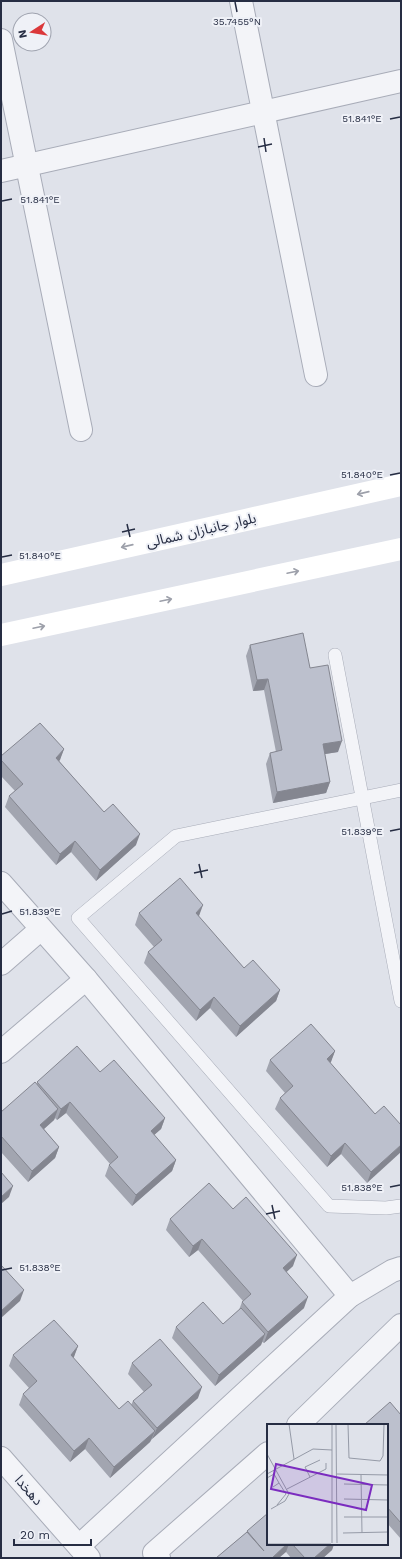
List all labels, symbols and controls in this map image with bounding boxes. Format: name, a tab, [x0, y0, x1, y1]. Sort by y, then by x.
north arrow	[12, 12, 52, 52]
text: 35.7455°N	[213, 16, 261, 27]
text: N	[16, 29, 30, 39]
text: 51.841°E	[342, 113, 382, 124]
text: 51.841°E	[20, 194, 60, 205]
text: 51.840°E	[341, 469, 383, 480]
one-way arrow	[357, 490, 370, 498]
street label: بلوار جانبازان شمالی	[144, 510, 258, 551]
one-way arrow	[121, 543, 134, 551]
text: 51.840°E	[19, 550, 61, 561]
one-way arrow	[286, 568, 299, 576]
one-way arrow	[159, 595, 172, 603]
one-way arrow	[32, 623, 45, 631]
text: 51.839°E	[341, 826, 383, 837]
text: 51.839°E	[19, 906, 61, 917]
text: 51.838°E	[341, 1182, 383, 1193]
text: 51.838°E	[19, 1262, 61, 1273]
inset map	[267, 1424, 388, 1545]
street label: دهخدا	[12, 1472, 47, 1508]
scale bar	[14, 1521, 91, 1547]
text: 20 m	[20, 1528, 50, 1542]

